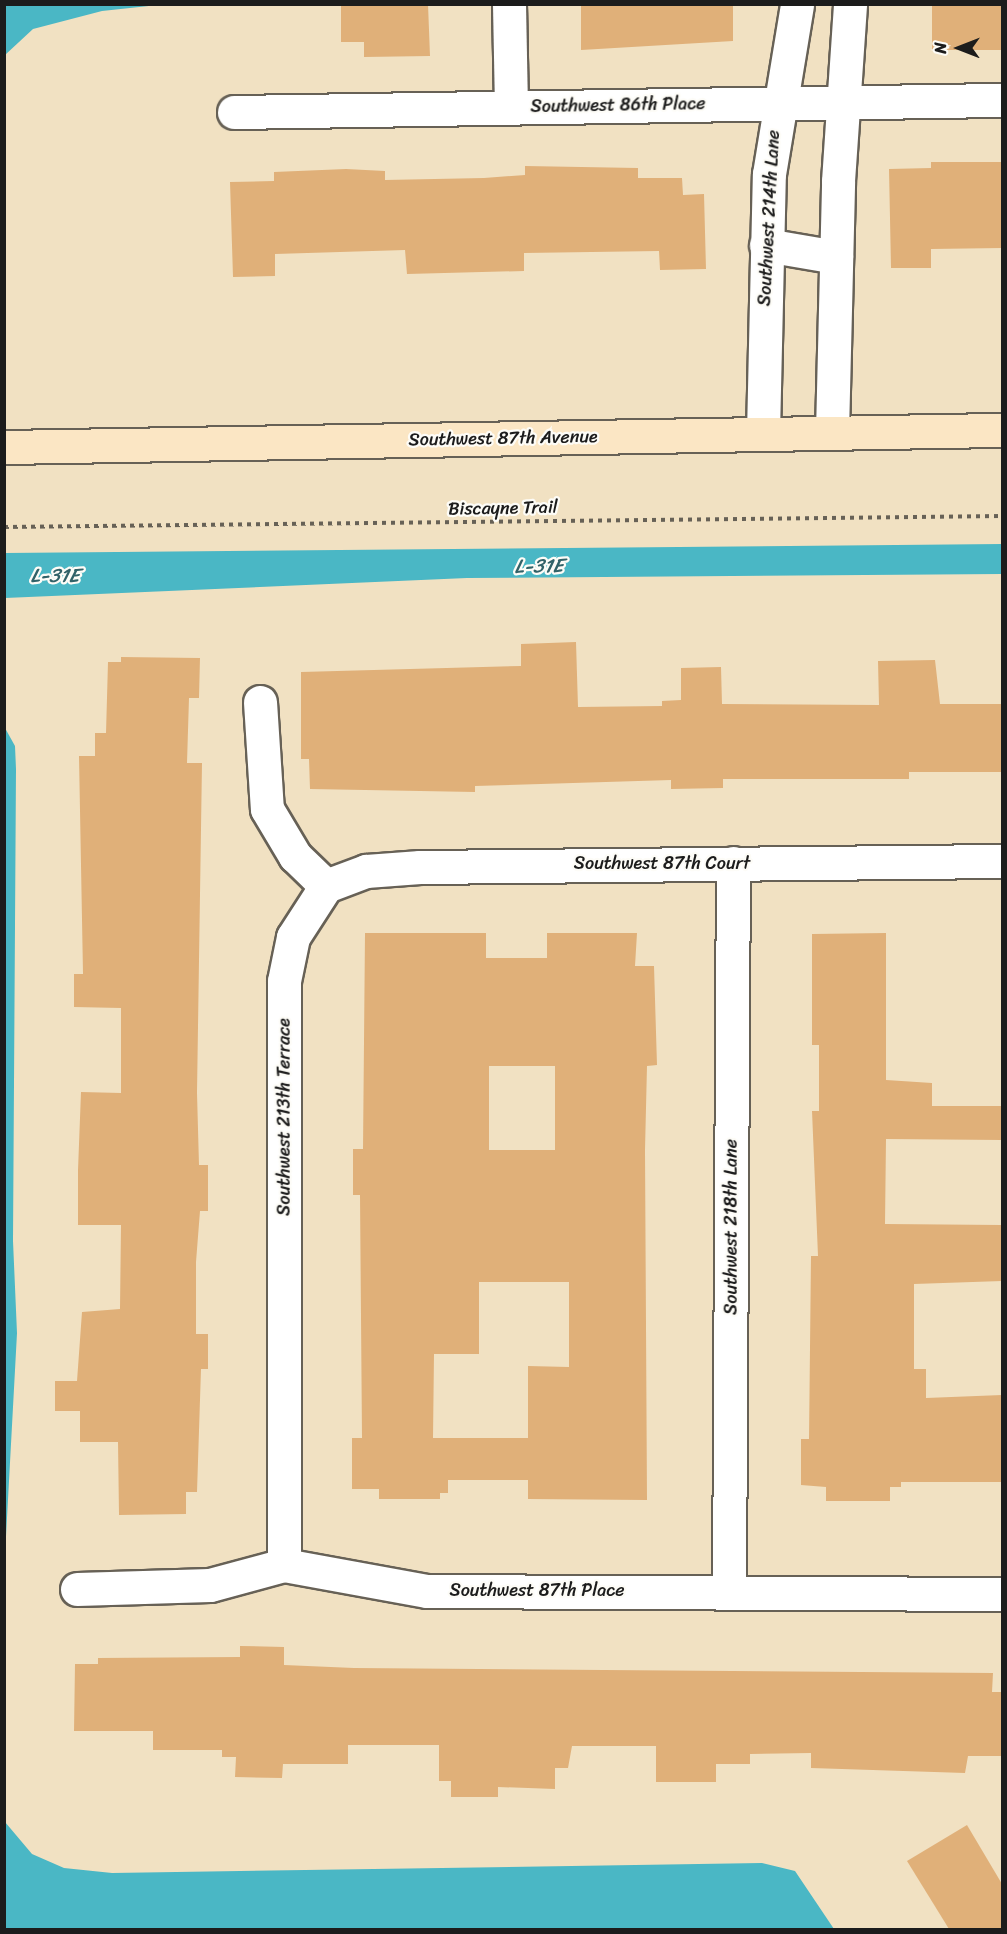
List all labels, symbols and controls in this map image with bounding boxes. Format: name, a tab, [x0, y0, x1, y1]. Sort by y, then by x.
north arrow	[929, 18, 989, 78]
text: N	[926, 42, 955, 54]
street label: Southwest 86th Place	[530, 93, 706, 117]
street label: Southwest 214th Lane	[754, 129, 784, 307]
street label: Southwest 87th Avenue	[408, 426, 598, 450]
street label: Biscayne Trail	[448, 496, 558, 520]
water label: L-31E	[514, 554, 564, 578]
water label: L-31E	[30, 563, 80, 587]
street label: Southwest 87th Court	[573, 852, 751, 874]
street label: Southwest 213th Terrace	[273, 1018, 295, 1216]
street label: Southwest 218th Lane	[720, 1139, 742, 1315]
street label: Southwest 87th Place	[449, 1579, 625, 1601]

